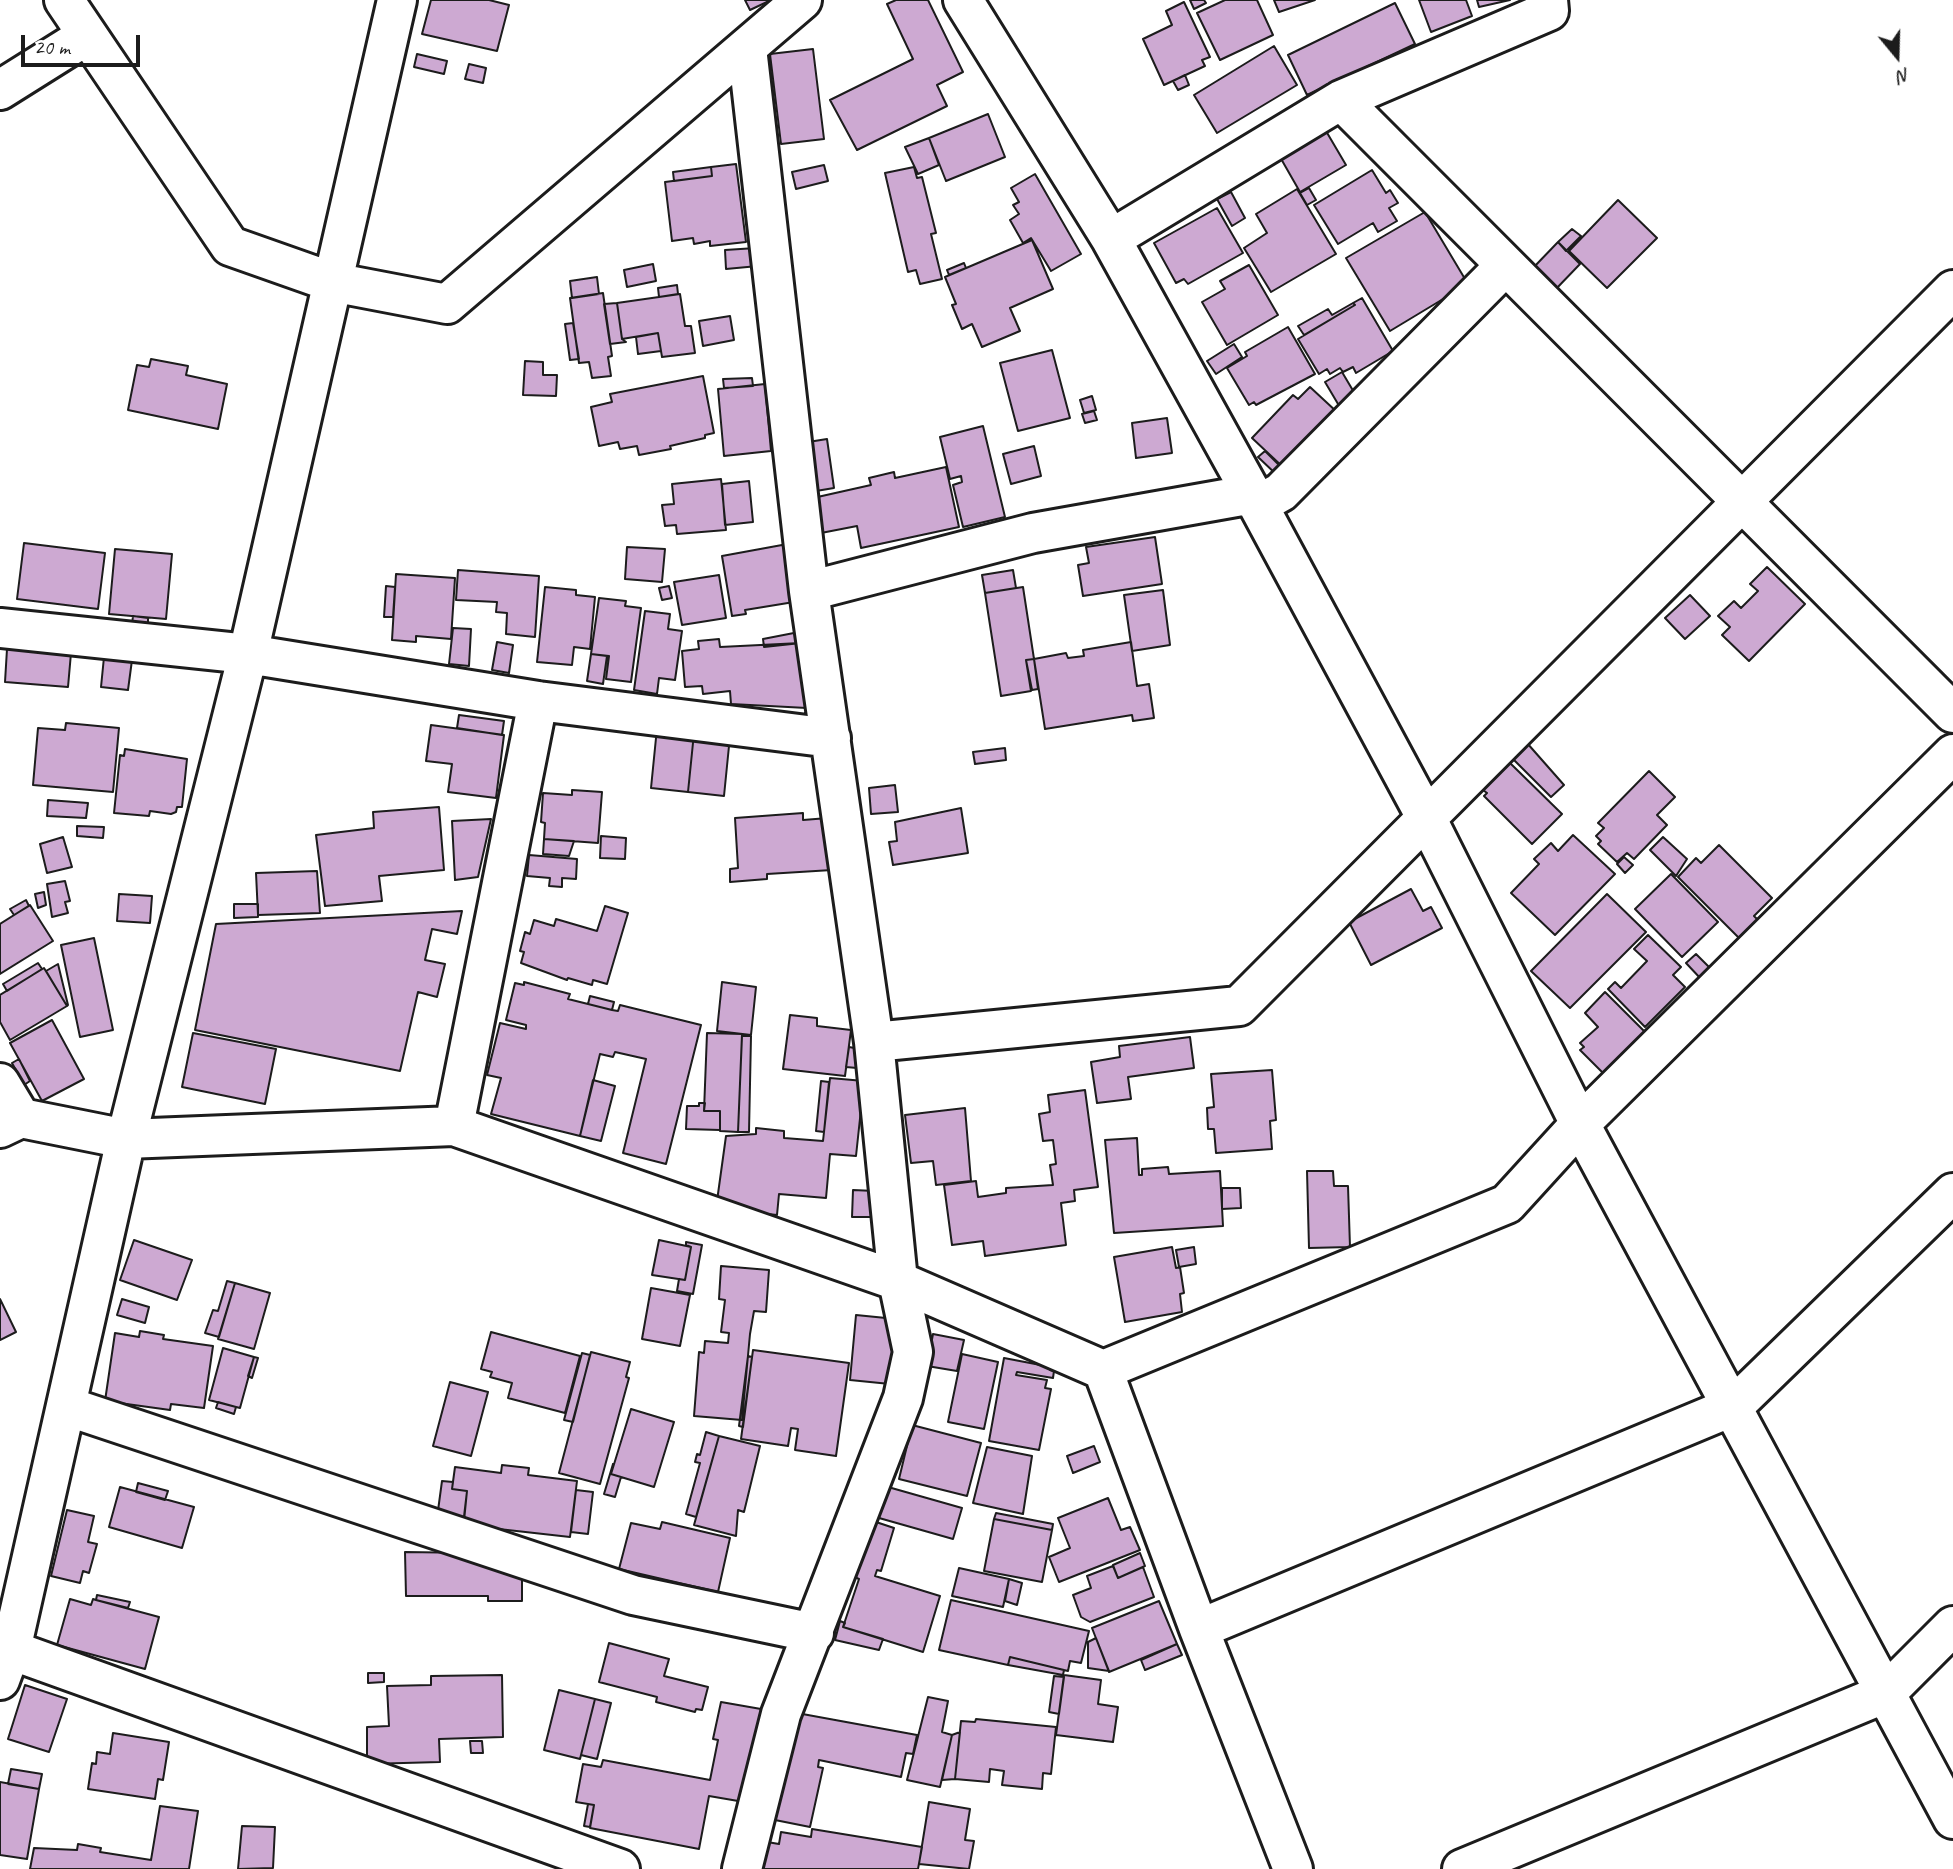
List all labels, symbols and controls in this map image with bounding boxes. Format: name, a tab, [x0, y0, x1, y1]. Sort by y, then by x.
scale bar	[24, 21, 144, 65]
north arrow	[1862, 21, 1932, 91]
text: 20 m	[34, 34, 70, 60]
text: N	[1894, 63, 1913, 89]

